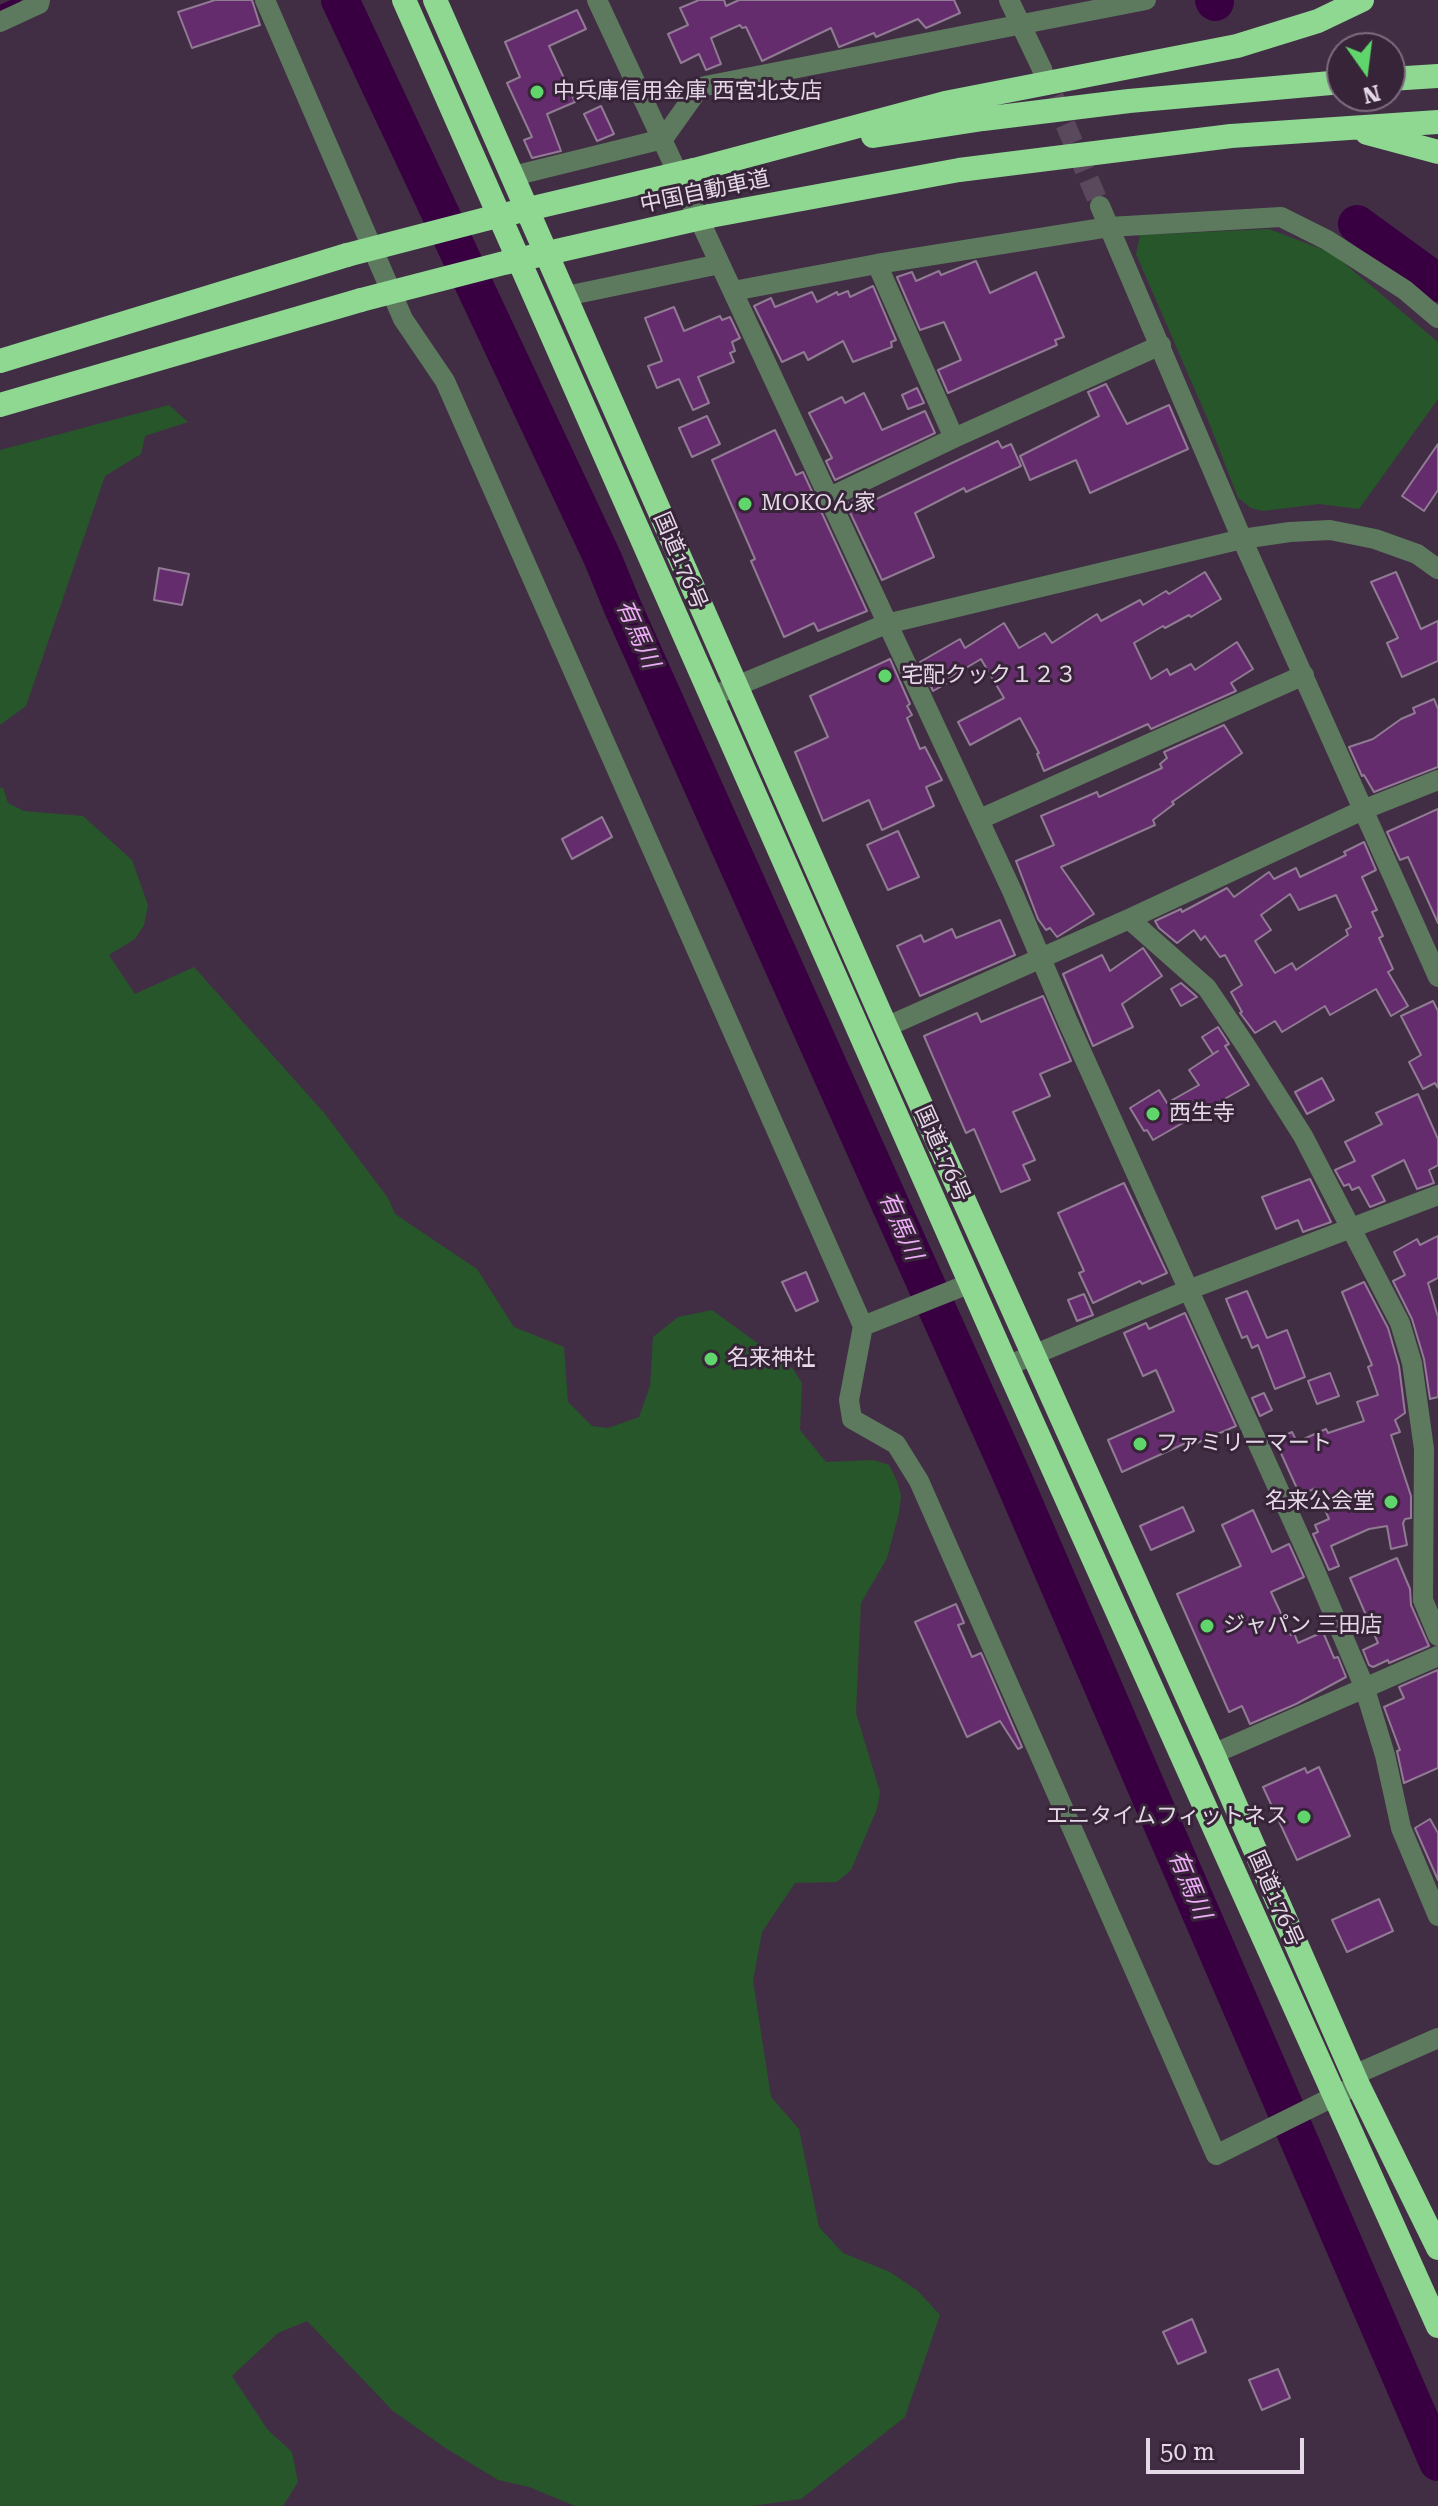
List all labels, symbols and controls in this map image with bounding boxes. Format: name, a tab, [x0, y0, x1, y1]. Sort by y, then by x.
north arrow	[1326, 32, 1406, 112]
place label: 中兵庫信用金庫 西宮北支店	[553, 79, 823, 105]
text: N	[1360, 80, 1383, 108]
marker: 中兵庫信用金庫 西宮北支店	[528, 83, 546, 101]
street label: 中国自動車道	[638, 165, 772, 219]
place label: MOKOん家	[761, 491, 876, 517]
marker: MOKOん家	[736, 495, 754, 513]
street label: 国道176号	[648, 508, 712, 614]
water label: 有馬川	[609, 595, 665, 673]
place label: 宅配クック１２３	[901, 663, 1077, 689]
marker: 宅配クック１２３	[876, 667, 894, 685]
place label: 西生寺	[1169, 1101, 1235, 1127]
street label: 国道176号	[909, 1102, 975, 1206]
marker: 西生寺	[1144, 1105, 1162, 1123]
water label: 有馬川	[872, 1187, 928, 1265]
place label: 名来神社	[727, 1346, 815, 1372]
marker: 名来神社	[702, 1350, 720, 1368]
place label: ファミリーマート	[1156, 1431, 1332, 1457]
marker: ファミリーマート	[1131, 1435, 1149, 1453]
place label: 名来公会堂	[1265, 1489, 1375, 1515]
marker: 名来公会堂	[1382, 1493, 1400, 1511]
place label: ジャパン 三田店	[1223, 1613, 1383, 1639]
marker: ジャパン 三田店	[1198, 1617, 1216, 1635]
place label: エニタイムフィットネス	[1046, 1804, 1288, 1830]
marker: エニタイムフィットネス	[1295, 1808, 1313, 1826]
water label: 有馬川	[1162, 1846, 1216, 1924]
street label: 国道176号	[1242, 1847, 1308, 1951]
scale bar	[1150, 2422, 1308, 2472]
text: 50 m	[1160, 2438, 1215, 2466]

